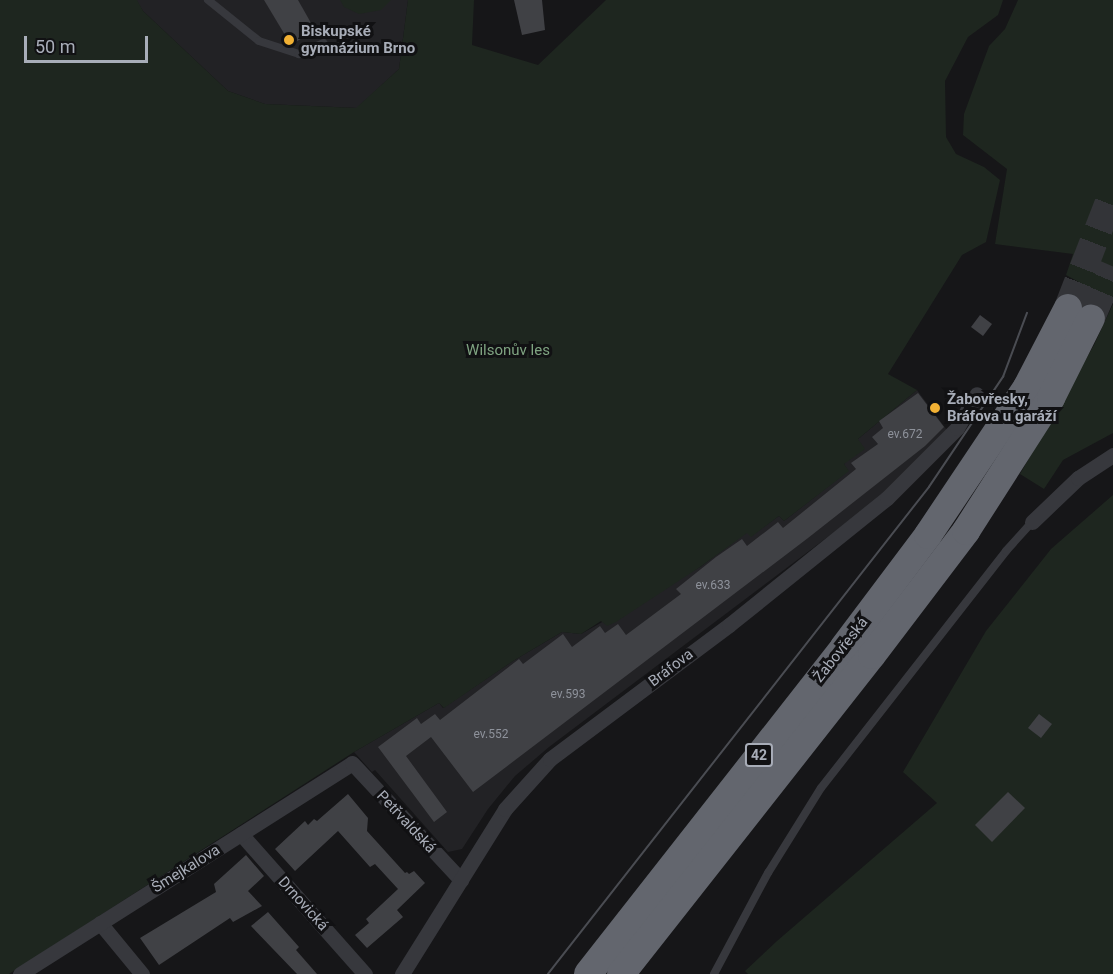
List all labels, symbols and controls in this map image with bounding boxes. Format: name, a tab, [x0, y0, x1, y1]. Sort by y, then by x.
place label: Biskupské gymnázium Brno	[301, 22, 415, 57]
scale bar	[27, 24, 152, 62]
marker: Biskupské gymnázium Brno	[282, 33, 296, 47]
text: 50 m	[35, 36, 75, 57]
park label: Wilsonův les	[466, 342, 550, 360]
place label: Žabovřesky, Bráfova u garáží	[947, 390, 1057, 425]
marker: Žabovřesky, Bráfova u garáží	[928, 401, 942, 415]
house number: ev.672	[888, 428, 922, 442]
house number: ev.633	[696, 579, 730, 593]
street label: Žabovřeská	[810, 614, 872, 686]
street label: Bráfova	[645, 645, 697, 691]
house number: ev.593	[551, 688, 585, 702]
house number: ev.552	[474, 728, 508, 742]
road number: 42	[744, 744, 774, 766]
street label: Petřvaldská	[373, 787, 439, 857]
street label: Šmejkalova	[149, 841, 223, 897]
street label: Drnovická	[274, 873, 332, 935]

